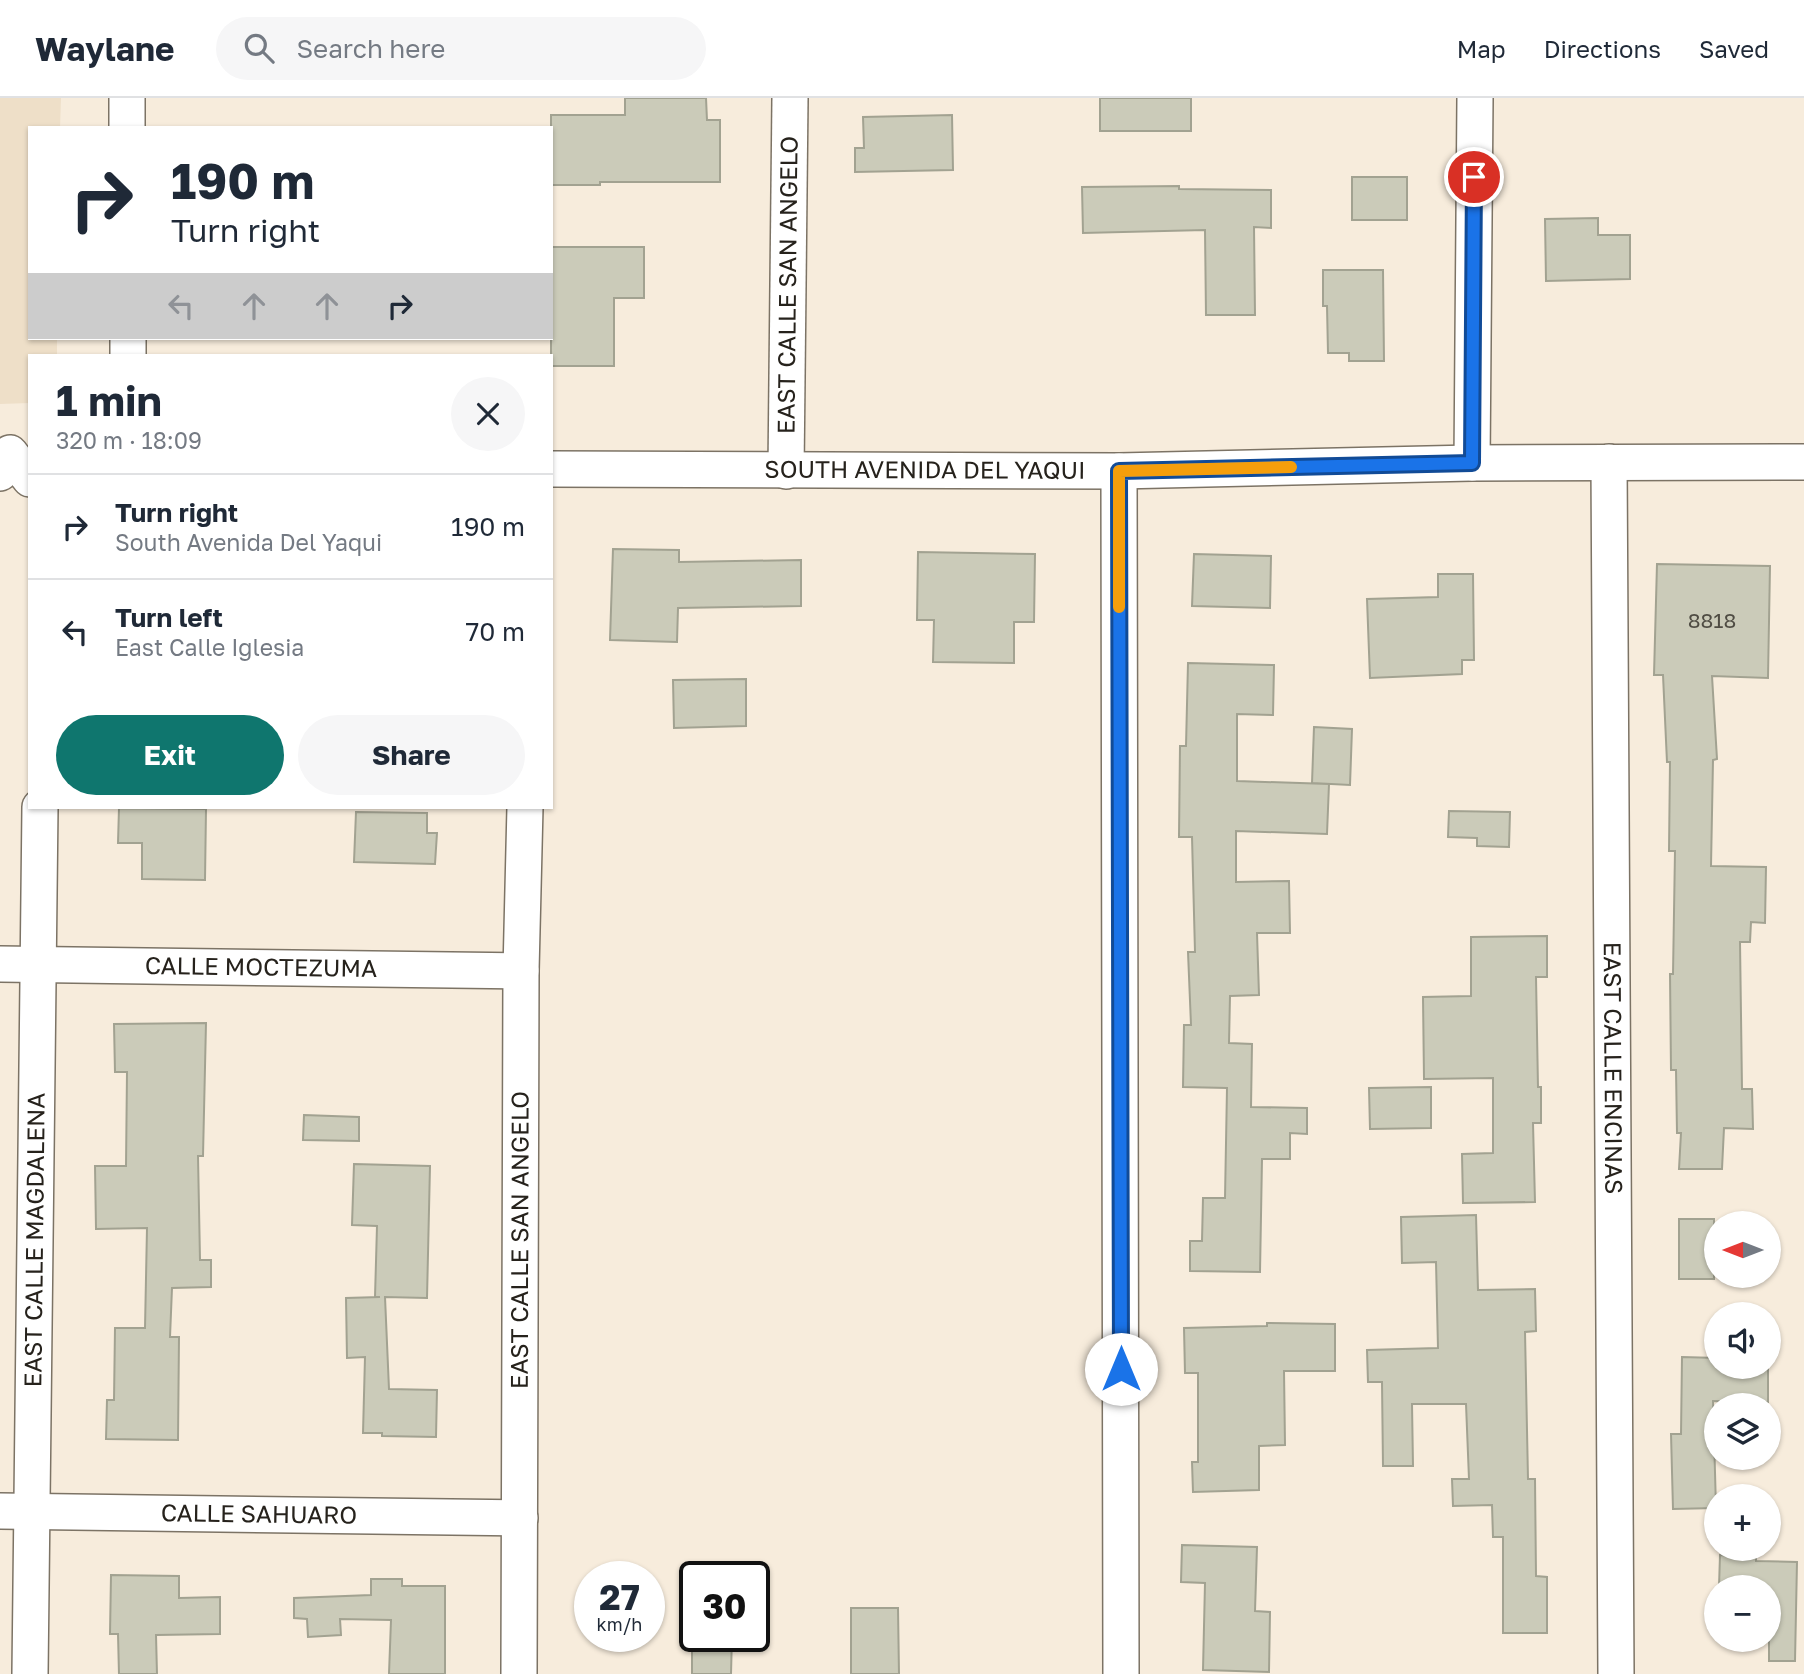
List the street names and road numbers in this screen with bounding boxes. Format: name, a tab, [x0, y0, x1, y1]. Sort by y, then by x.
street label: EAST CALLE SAN ANGELO	[770, 136, 803, 434]
street label: SOUTH AVENIDA DEL YAQUI	[764, 454, 1086, 484]
street label: EAST CALLE ENCINAS	[1599, 942, 1629, 1194]
street label: CALLE MOCTEZUMA	[145, 950, 377, 982]
street label: EAST CALLE SAN ANGELO	[504, 1091, 534, 1389]
street label: EAST CALLE MAGDALENA	[17, 1092, 50, 1388]
street label: CALLE SAHUARO	[161, 1497, 357, 1529]

